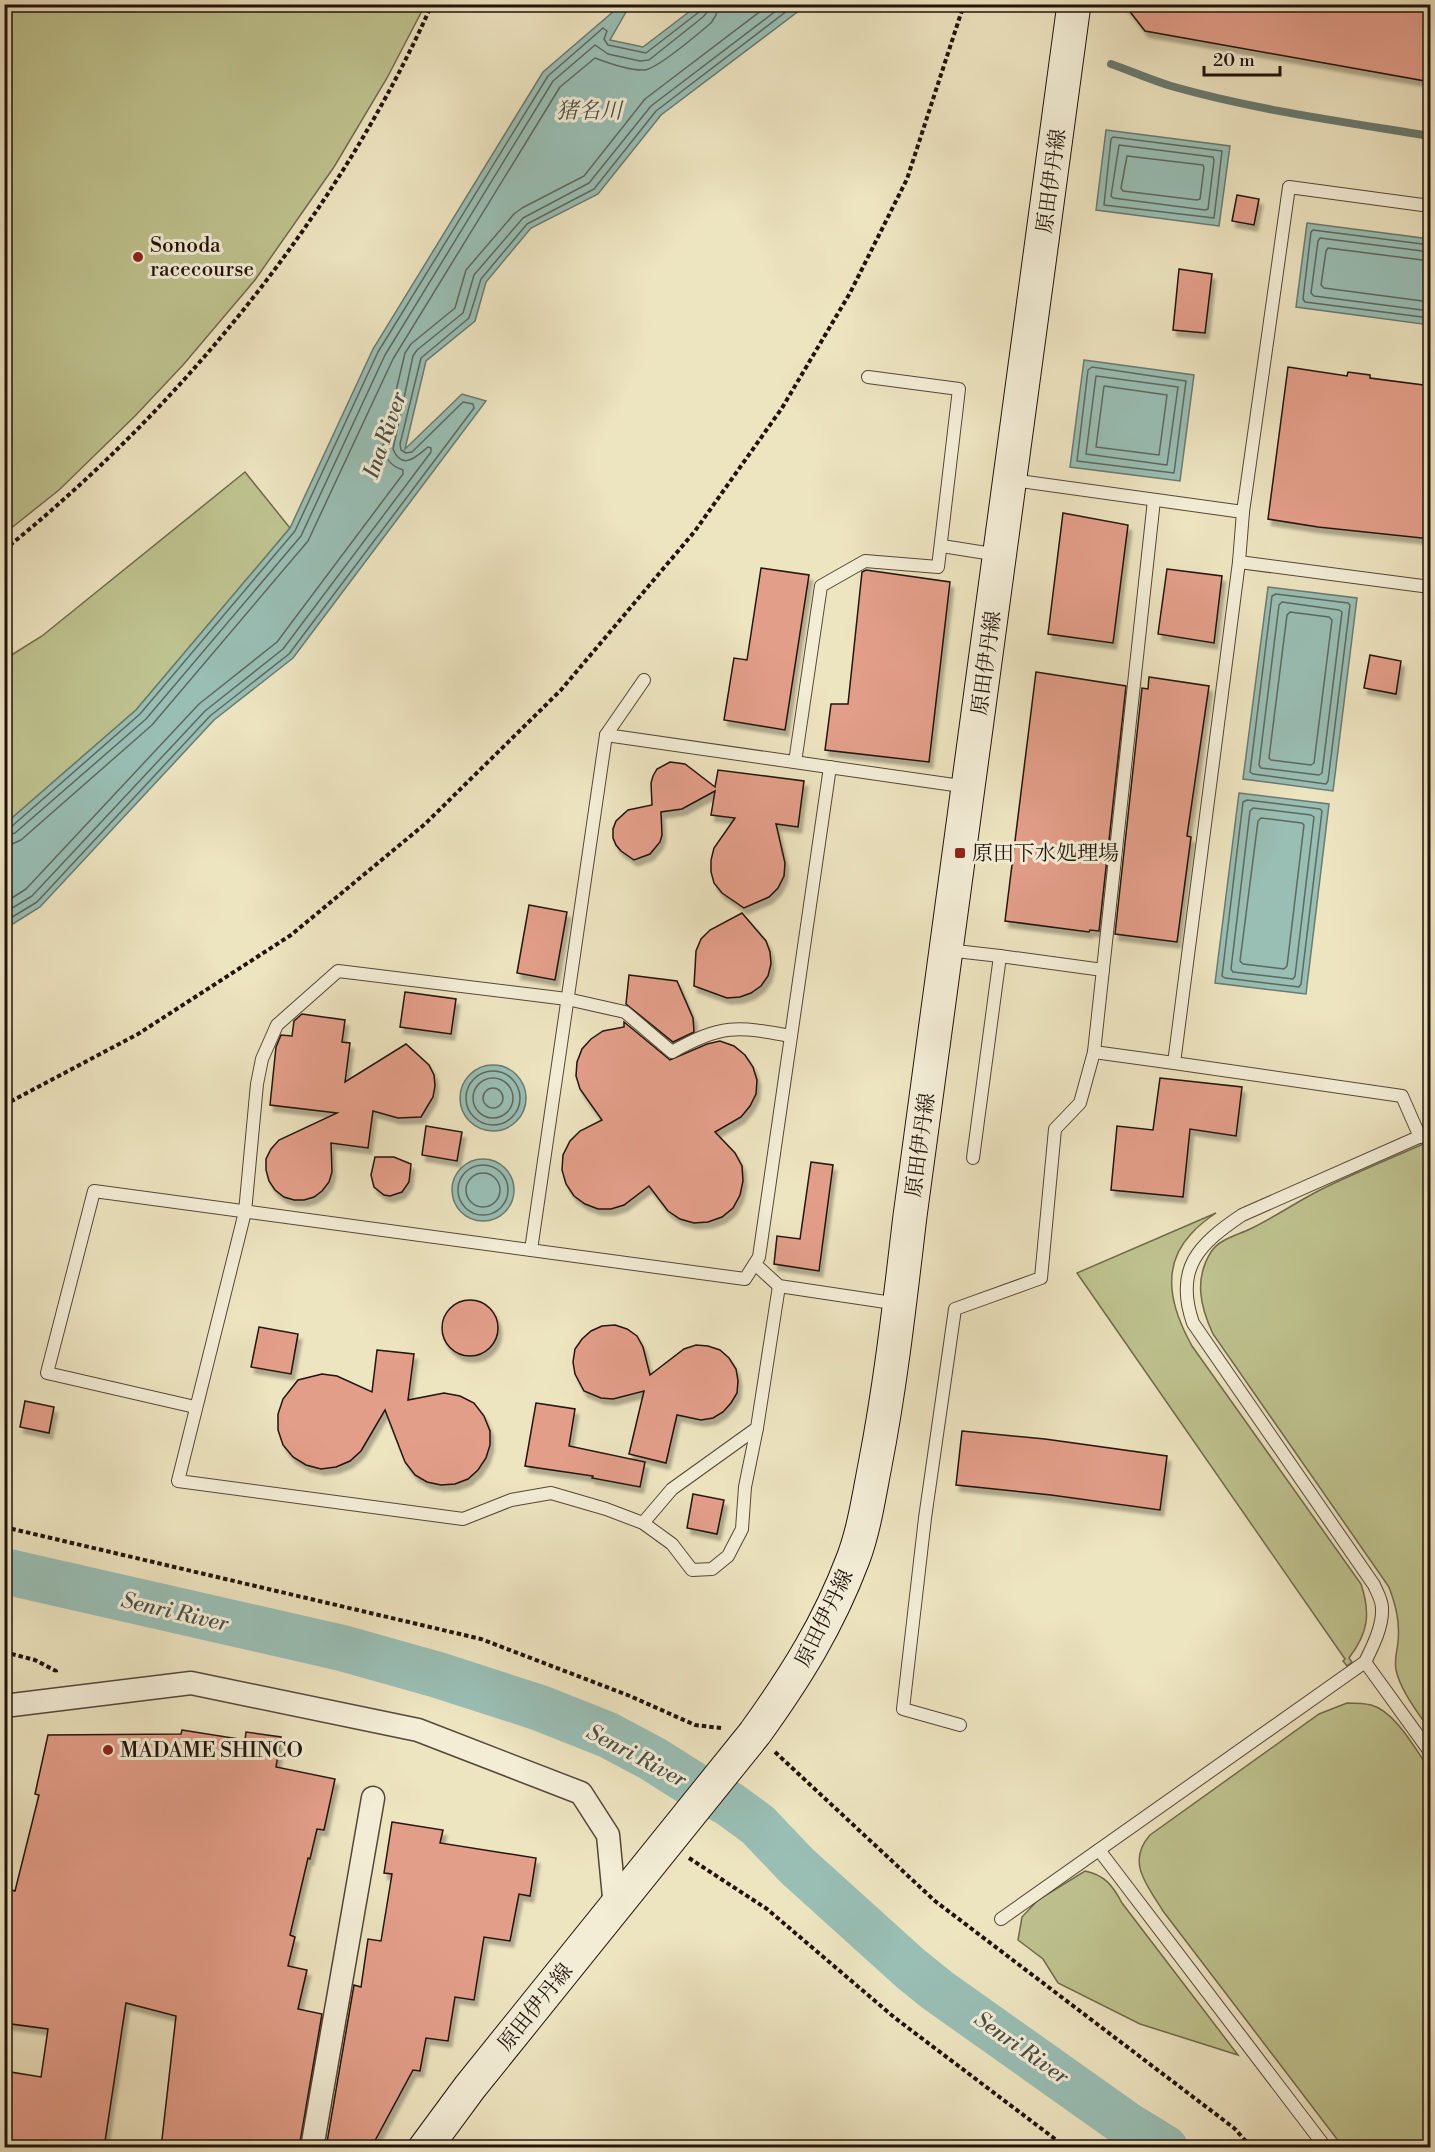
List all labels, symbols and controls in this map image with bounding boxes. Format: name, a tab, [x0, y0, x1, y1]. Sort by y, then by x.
scale bar	[1204, 39, 1280, 77]
text: 20 m	[1213, 49, 1255, 72]
water label: 猪名川	[556, 98, 624, 125]
street label: 原田伊丹線	[1032, 127, 1072, 235]
place label: Sonoda racecourse	[150, 233, 254, 283]
marker: Sonoda racecourse	[131, 250, 145, 264]
water label: Ina River	[358, 388, 413, 483]
street label: 原田伊丹線	[967, 609, 1007, 717]
place label: 原田下水処理場	[972, 841, 1119, 867]
marker: 原田下水処理場	[953, 846, 967, 860]
street label: 原田伊丹線	[901, 1091, 941, 1199]
street label: 原田伊丹線	[790, 1566, 860, 1671]
water label: Senri River	[118, 1587, 232, 1638]
water label: Senri River	[582, 1719, 691, 1794]
place label: MADAME SHINCO	[120, 1738, 303, 1764]
marker: MADAME SHINCO	[101, 1743, 115, 1757]
street label: 原田伊丹線	[493, 1959, 579, 2057]
water label: Senri River	[969, 2006, 1074, 2091]

